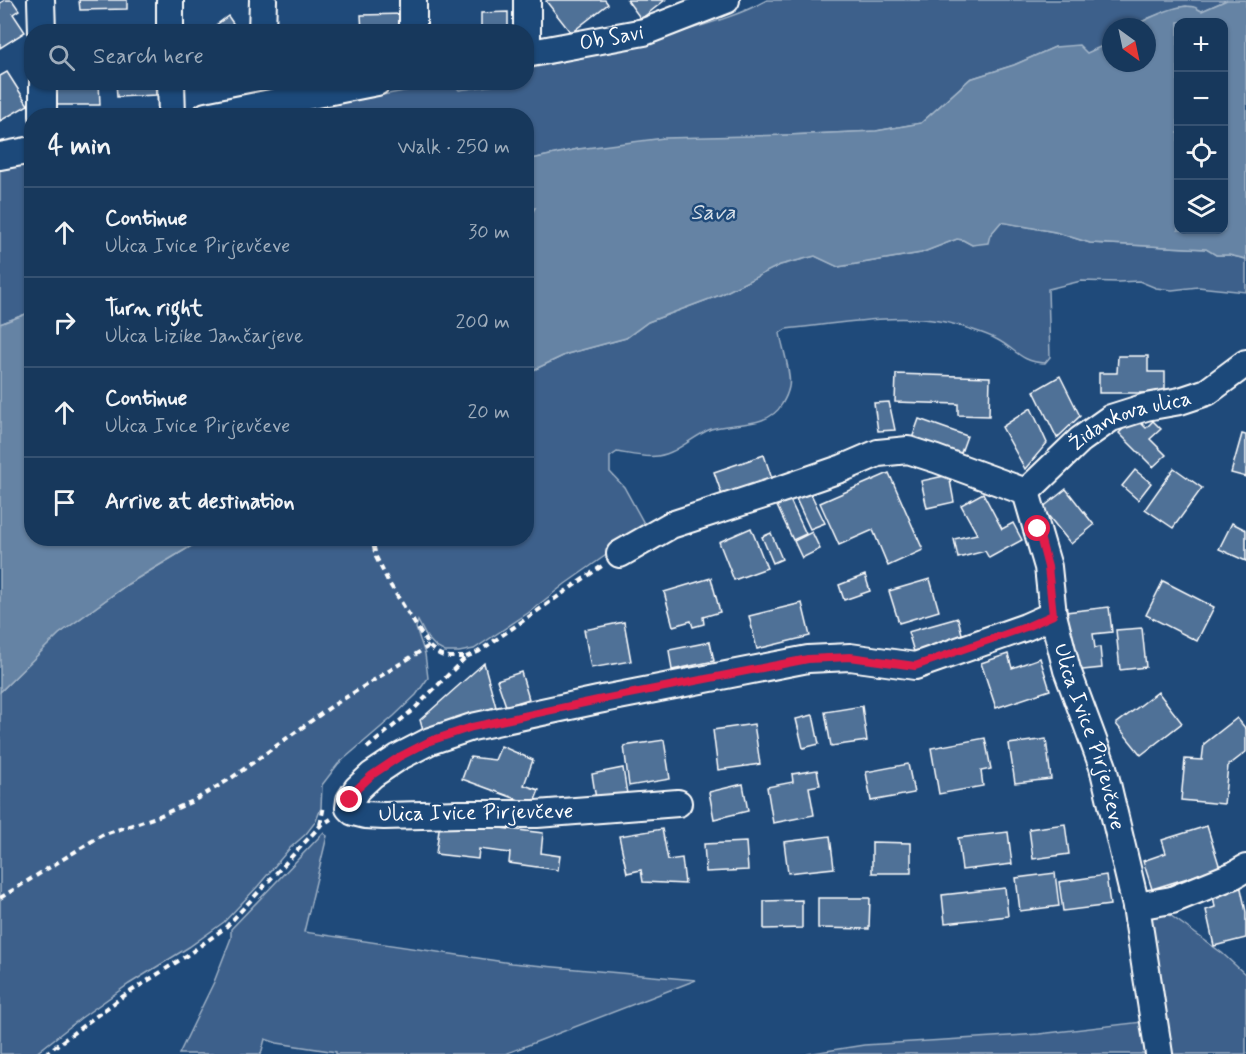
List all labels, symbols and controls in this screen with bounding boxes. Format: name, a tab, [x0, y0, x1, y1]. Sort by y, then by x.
street label: Ob Savi	[577, 18, 646, 58]
north arrow	[1102, 18, 1156, 72]
map controls	[1174, 18, 1228, 234]
button: +	[1174, 18, 1228, 72]
search box	[24, 24, 534, 90]
icon: search	[45, 41, 78, 74]
text: Search here	[93, 43, 204, 71]
button: −	[1174, 72, 1228, 126]
button: locate	[1174, 126, 1228, 180]
text: 4 min	[48, 130, 111, 164]
text: Walk · 250 m	[398, 134, 510, 161]
button: layers	[1174, 180, 1228, 234]
water label: Sava	[691, 199, 736, 227]
text: Continue	[105, 205, 187, 233]
icon: ahead	[48, 216, 81, 249]
text: 30 m	[468, 219, 510, 246]
text: Ulica Ivice Pirjevčeve	[105, 233, 290, 260]
text: Turn right	[105, 295, 203, 323]
icon: right	[48, 306, 81, 339]
text: 200 m	[455, 309, 510, 336]
text: Ulica Lizike Jančarjeve	[105, 323, 303, 350]
street label: Židankova ulica	[1063, 384, 1195, 457]
text: Continue	[105, 385, 187, 413]
icon: ahead	[48, 396, 81, 429]
text: 20 m	[467, 399, 510, 426]
text: Ulica Ivice Pirjevčeve	[105, 413, 290, 440]
icon: arrive	[48, 486, 81, 519]
text: Arrive at destination	[105, 488, 295, 516]
route start	[1024, 515, 1050, 541]
street label: Ulica Ivice Pirjevčeve	[1047, 640, 1131, 833]
route end	[336, 786, 362, 812]
street label: Ulica Ivice Pirjevčeve	[379, 797, 573, 829]

